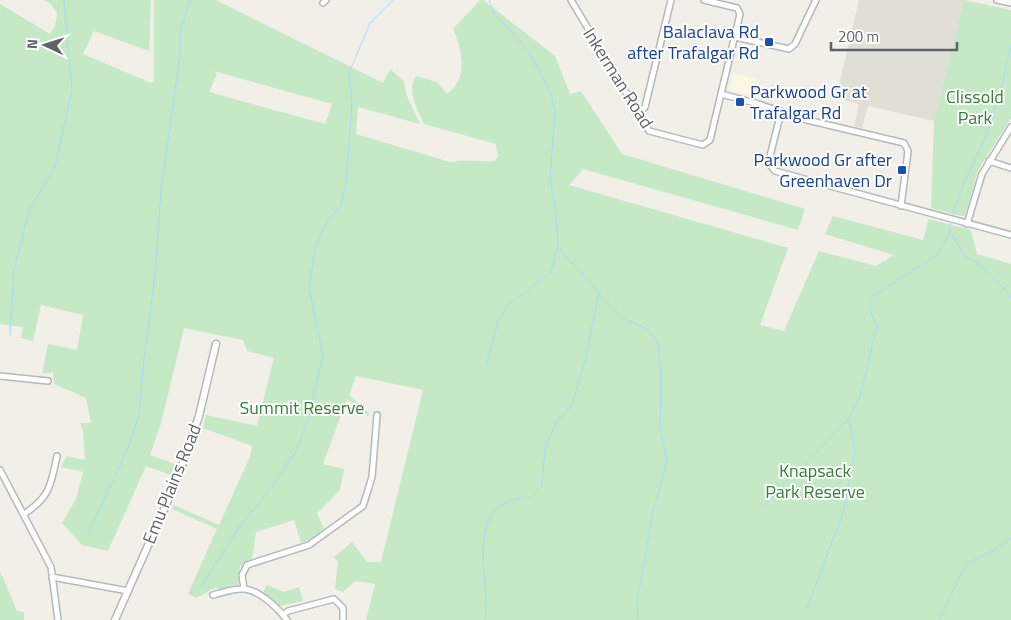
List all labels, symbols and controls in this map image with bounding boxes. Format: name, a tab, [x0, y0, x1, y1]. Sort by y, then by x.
place label: Balaclava Rd after Trafalgar Rd	[627, 18, 759, 66]
north arrow	[20, 20, 70, 70]
scale bar	[831, 20, 957, 52]
street label: Inkerman Road	[577, 22, 660, 133]
text: 200 m	[838, 25, 879, 48]
marker: Balaclava Rd after Trafalgar Rd	[763, 36, 775, 48]
text: N	[21, 38, 42, 50]
place label: Parkwood Gr at Trafalgar Rd	[750, 78, 868, 126]
park label: Clissold Park	[946, 83, 1004, 131]
marker: Parkwood Gr at Trafalgar Rd	[734, 96, 746, 108]
place label: Parkwood Gr after Greenhaven Dr	[754, 146, 892, 194]
marker: Parkwood Gr after Greenhaven Dr	[896, 164, 908, 176]
park label: Summit Reserve	[240, 394, 364, 421]
street label: Emu Plains Road	[135, 420, 208, 548]
park label: Knapsack Park Reserve	[765, 457, 865, 505]

